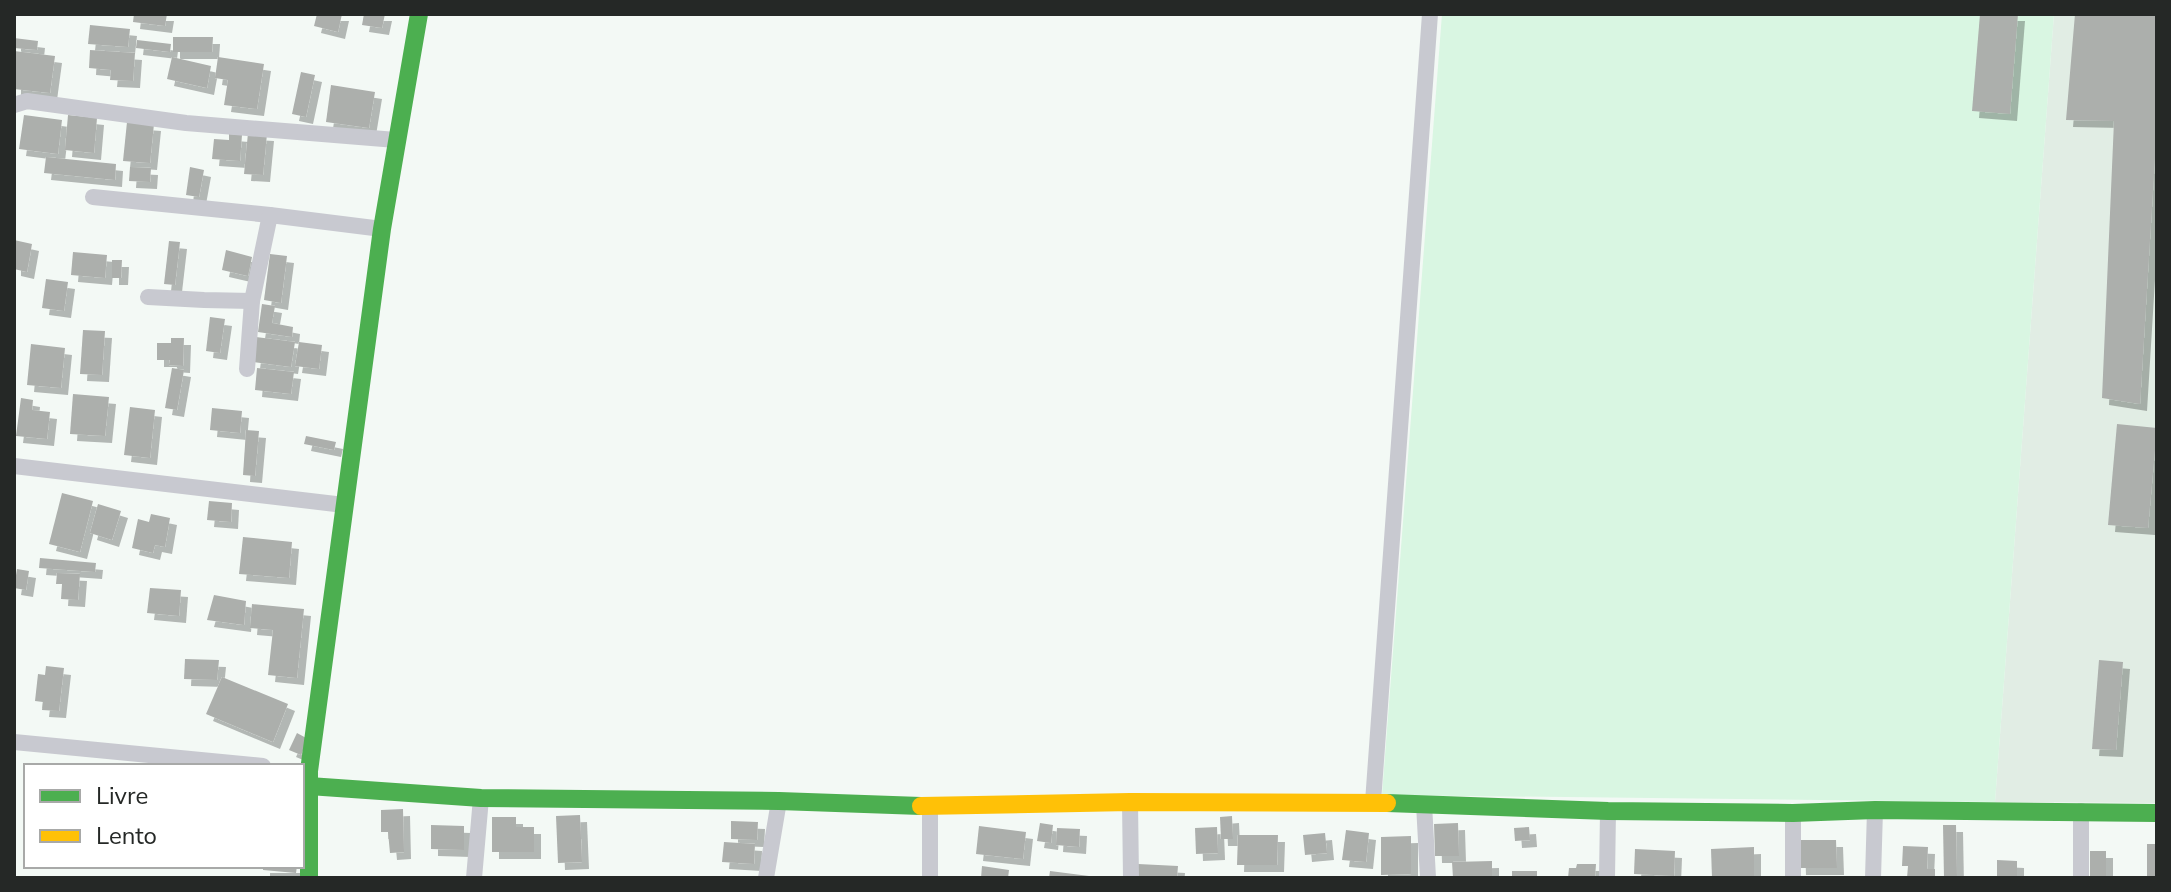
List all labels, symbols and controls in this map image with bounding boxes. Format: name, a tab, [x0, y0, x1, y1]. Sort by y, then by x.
legend	[24, 764, 304, 868]
text: Livre	[96, 780, 148, 812]
text: Lento	[96, 820, 157, 852]

